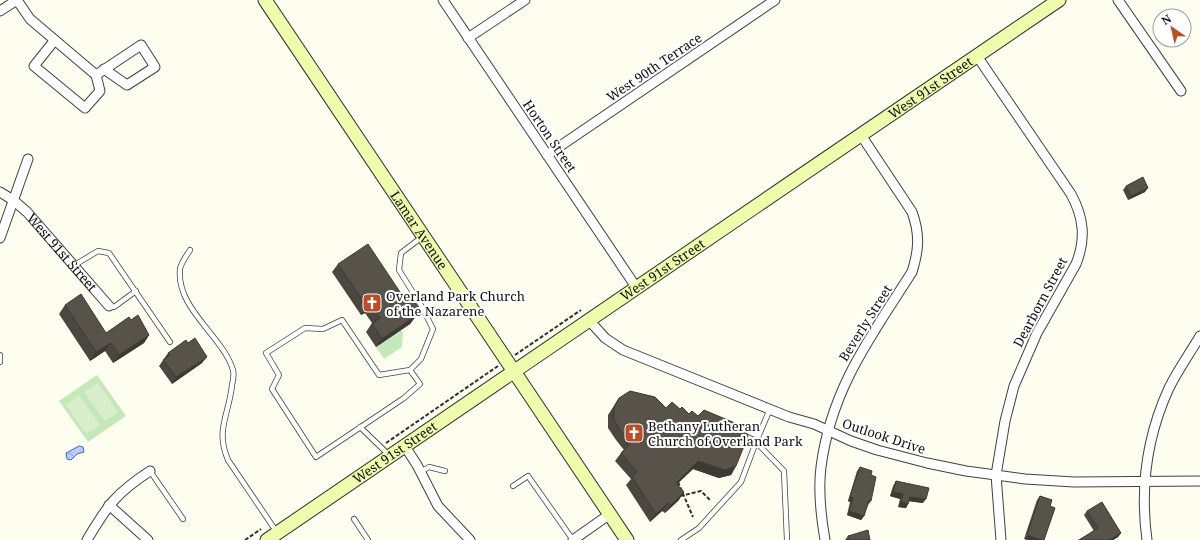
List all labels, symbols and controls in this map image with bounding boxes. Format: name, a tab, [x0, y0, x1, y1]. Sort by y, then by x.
north arrow	[1152, 8, 1192, 48]
text: N	[1158, 10, 1174, 28]
street label: West 90th Terrace	[603, 28, 705, 106]
street label: West 91st Street	[885, 52, 976, 123]
street label: Horton Street	[519, 96, 581, 176]
street label: Lamar Avenue	[386, 187, 452, 273]
street label: West 91st Street	[23, 209, 101, 295]
street label: West 91st Street	[617, 234, 709, 305]
street label: Dearborn Street	[1009, 253, 1071, 350]
street label: Beverly Street	[834, 281, 896, 365]
place label: Overland Park Church of the Nazarene	[386, 287, 525, 320]
church icon: Overland Park Church of the Nazarene	[361, 292, 383, 314]
street label: Outlook Drive	[840, 414, 928, 458]
street label: West 91st Street	[349, 417, 441, 488]
place label: Bethany Lutheran Church of Overland Park	[648, 417, 803, 450]
church icon: Bethany Lutheran Church of Overland Park	[623, 422, 645, 444]

